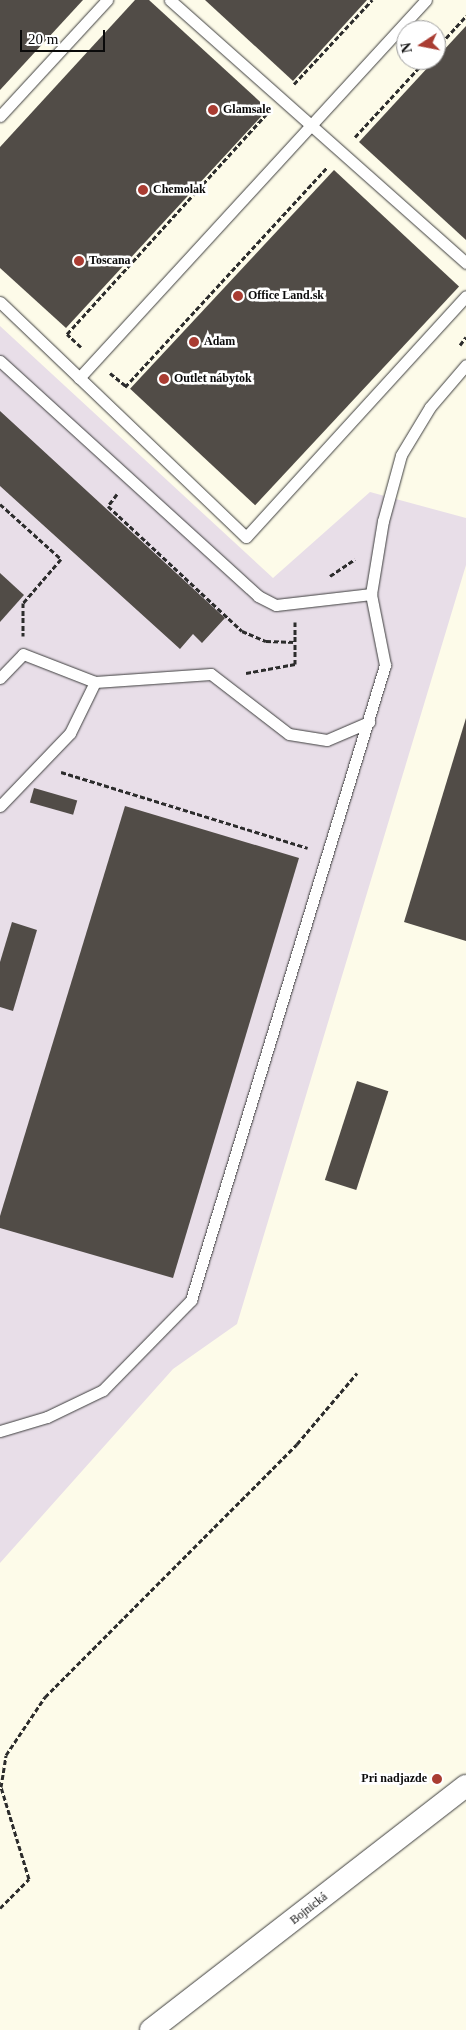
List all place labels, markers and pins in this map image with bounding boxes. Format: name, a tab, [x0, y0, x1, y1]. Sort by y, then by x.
place label: Glamsale	[223, 103, 271, 117]
marker: Glamsale	[207, 104, 219, 116]
place label: Chemolak	[153, 183, 206, 197]
marker: Chemolak	[137, 184, 149, 196]
place label: Toscana	[89, 254, 131, 268]
marker: Toscana	[73, 255, 85, 267]
place label: Office Land.sk	[248, 289, 324, 303]
marker: Office Land.sk	[232, 290, 244, 302]
place label: Adam	[204, 335, 235, 349]
marker: Adam	[188, 336, 200, 348]
place label: Outlet nábytok	[174, 372, 252, 386]
marker: Outlet nábytok	[158, 373, 170, 385]
place label: Pri nadjazde	[361, 1772, 427, 1786]
marker: Pri nadjazde	[431, 1773, 443, 1785]

